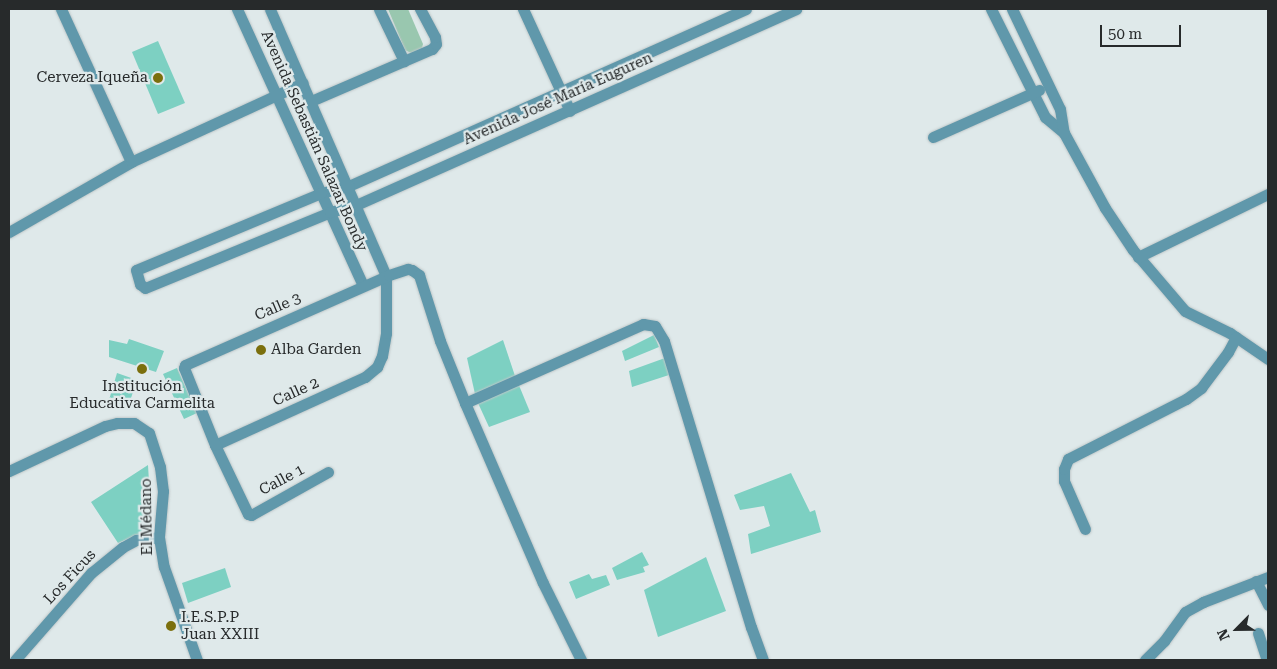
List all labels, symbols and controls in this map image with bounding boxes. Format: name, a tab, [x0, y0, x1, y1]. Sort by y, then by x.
scale bar	[1102, 15, 1183, 47]
text: 50 m	[1108, 25, 1142, 43]
street label: Avenida Sebastián Salazar Bondy	[257, 28, 371, 254]
street label: Avenida José María Euguren	[461, 49, 655, 149]
place label: Cerveza Iqueña	[37, 69, 148, 87]
marker: Cerveza Iqueña	[152, 72, 164, 84]
street label: Calle 3	[252, 289, 304, 325]
place label: Alba Garden	[271, 341, 361, 359]
marker: Alba Garden	[255, 344, 267, 356]
marker: Institución Educativa Carmelita	[136, 363, 148, 375]
street label: Calle 2	[270, 374, 322, 410]
place label: Institución Educativa Carmelita	[69, 377, 215, 412]
street label: Calle 1	[256, 461, 308, 499]
street label: El Médano	[137, 478, 157, 556]
street label: Los Ficus	[40, 546, 100, 608]
north arrow	[1212, 604, 1262, 654]
place label: I.E.S.P.P Juan XXIII	[181, 608, 259, 643]
marker: I.E.S.P.P Juan XXIII	[165, 620, 177, 632]
text: N	[1214, 627, 1233, 643]

